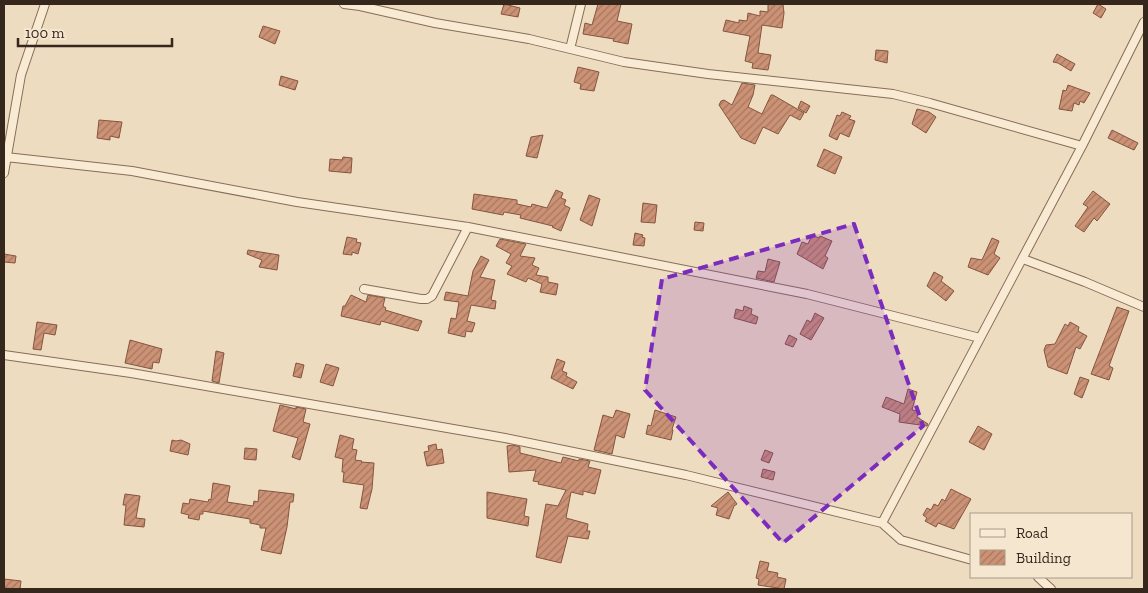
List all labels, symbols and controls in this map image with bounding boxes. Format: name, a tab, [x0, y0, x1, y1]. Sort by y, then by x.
scale bar	[18, 15, 171, 47]
text: 100 m	[25, 24, 64, 42]
legend	[970, 513, 1133, 578]
text: Road	[1016, 524, 1049, 542]
text: Building	[1016, 549, 1071, 567]

